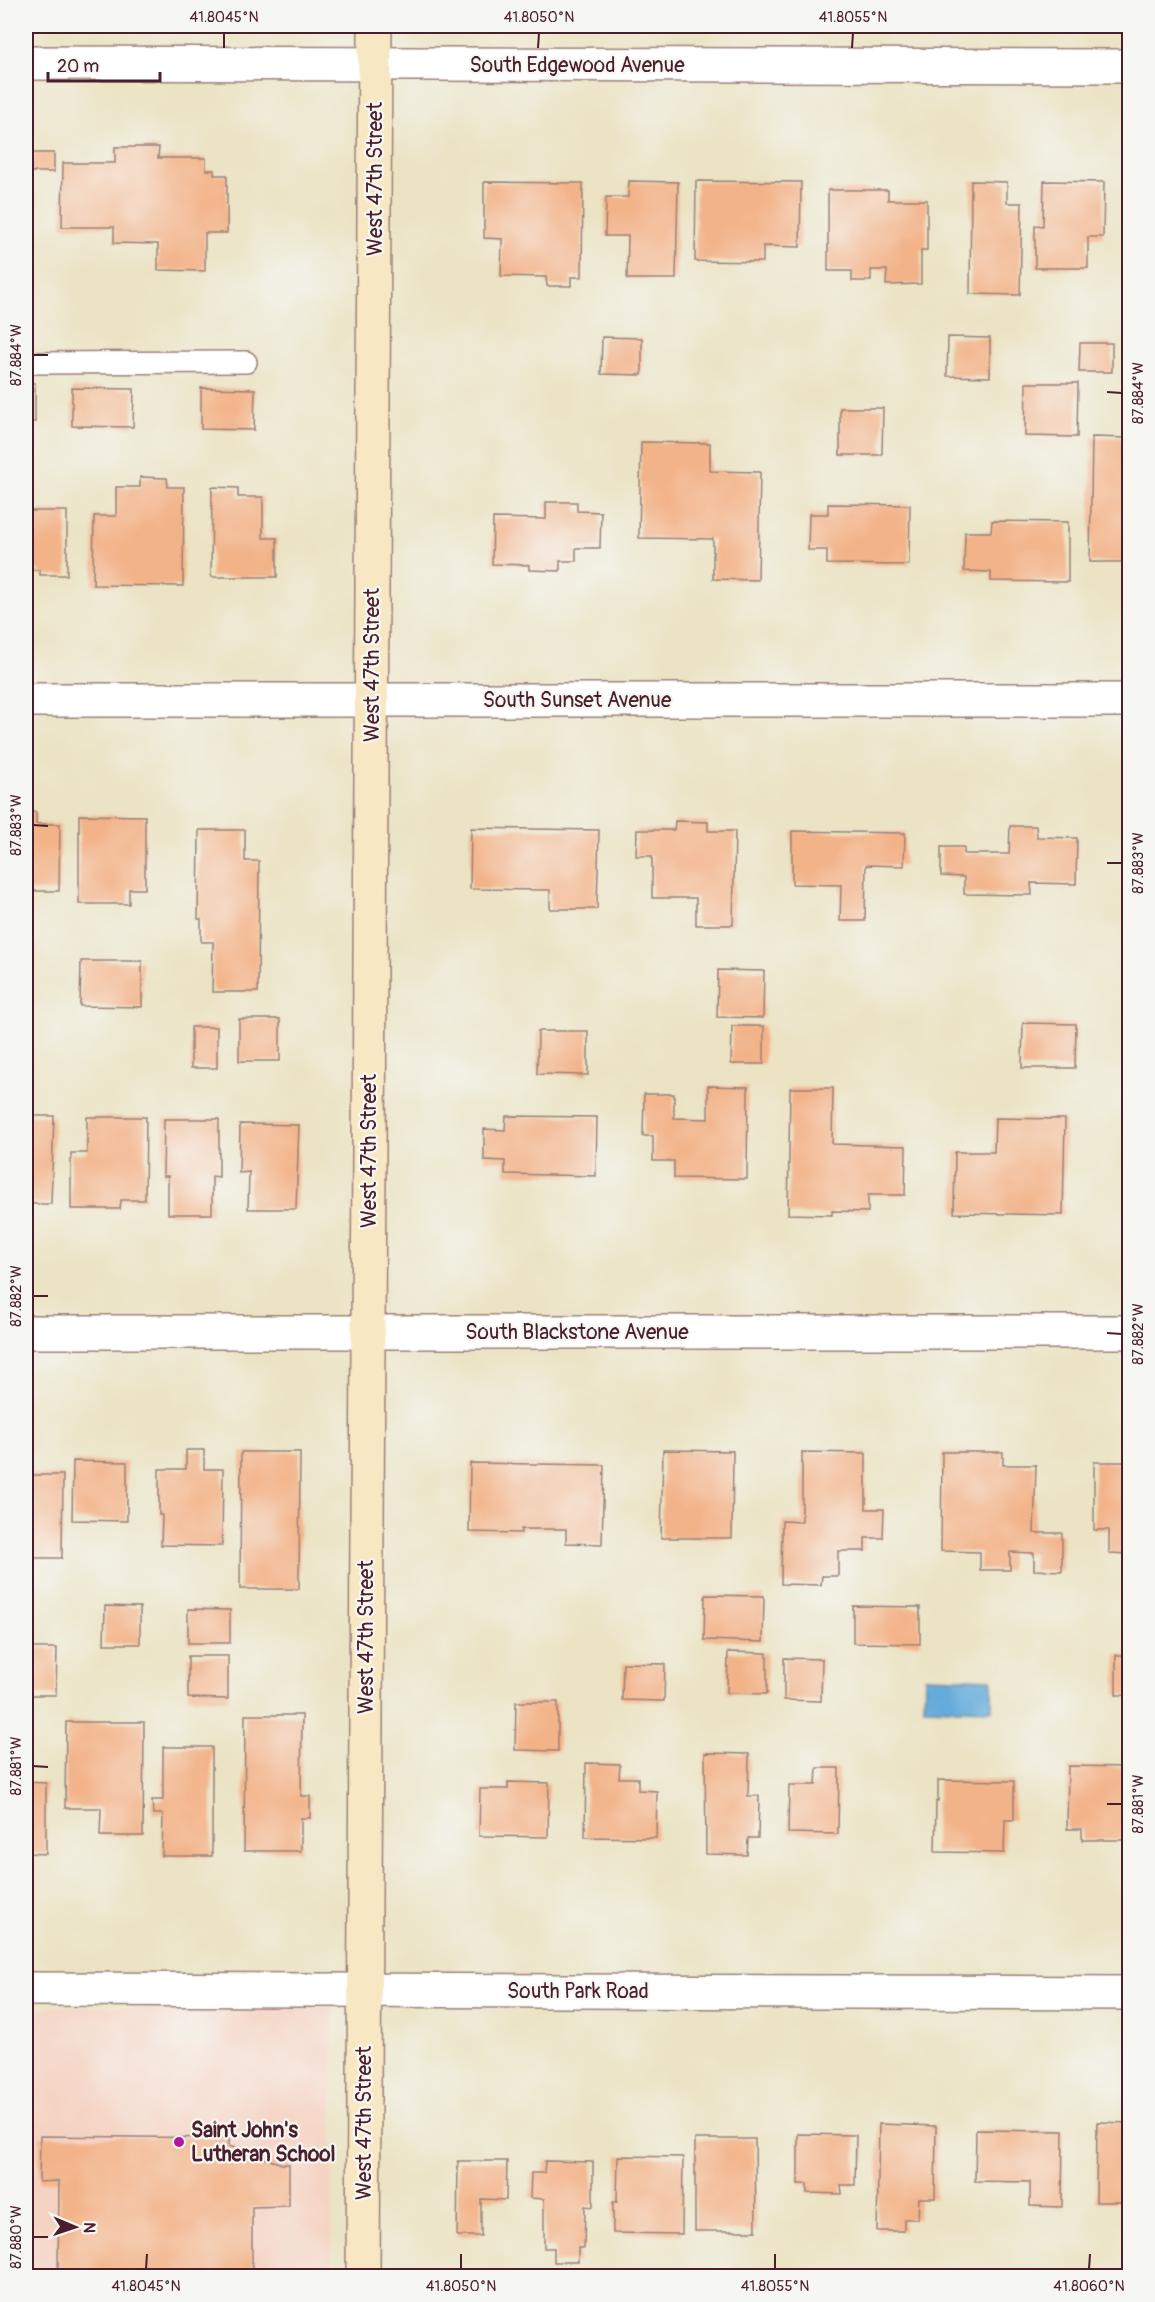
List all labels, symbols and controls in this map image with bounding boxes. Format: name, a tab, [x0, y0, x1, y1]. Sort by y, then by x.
text: 41.8045°N	[189, 8, 259, 27]
text: 41.8050°N	[504, 8, 574, 27]
text: 41.8055°N	[819, 8, 887, 27]
scale bar	[48, 45, 160, 83]
street label: South Edgewood Avenue	[469, 52, 685, 79]
text: 20 m	[57, 55, 99, 78]
street label: West 47th Street	[362, 102, 389, 256]
text: 87.884°W	[7, 324, 26, 386]
text: 87.884°W	[1129, 362, 1148, 424]
street label: West 47th Street	[359, 588, 386, 742]
street label: South Sunset Avenue	[483, 687, 672, 714]
text: 87.883°W	[7, 794, 26, 856]
text: 87.883°W	[1129, 832, 1148, 894]
street label: West 47th Street	[356, 1074, 383, 1228]
text: 87.882°W	[7, 1265, 26, 1327]
text: 87.882°W	[1129, 1303, 1148, 1365]
street label: South Blackstone Avenue	[465, 1319, 689, 1346]
street label: West 47th Street	[353, 1560, 380, 1714]
text: 87.881°W	[7, 1736, 26, 1796]
text: 87.881°W	[1129, 1774, 1148, 1834]
street label: South Park Road	[507, 1978, 649, 2005]
street label: West 47th Street	[351, 2046, 378, 2200]
place label: Saint John's Lutheran School	[191, 2117, 335, 2168]
marker: Saint John's Lutheran School	[172, 2135, 186, 2149]
north arrow	[45, 2197, 105, 2257]
text: 87.880°W	[7, 2205, 26, 2269]
text: N	[79, 2222, 99, 2233]
text: 41.8045°N	[111, 2277, 181, 2296]
text: 41.8050°N	[426, 2277, 496, 2296]
text: 41.8055°N	[741, 2277, 809, 2296]
text: 41.8060°N	[1053, 2277, 1125, 2296]

